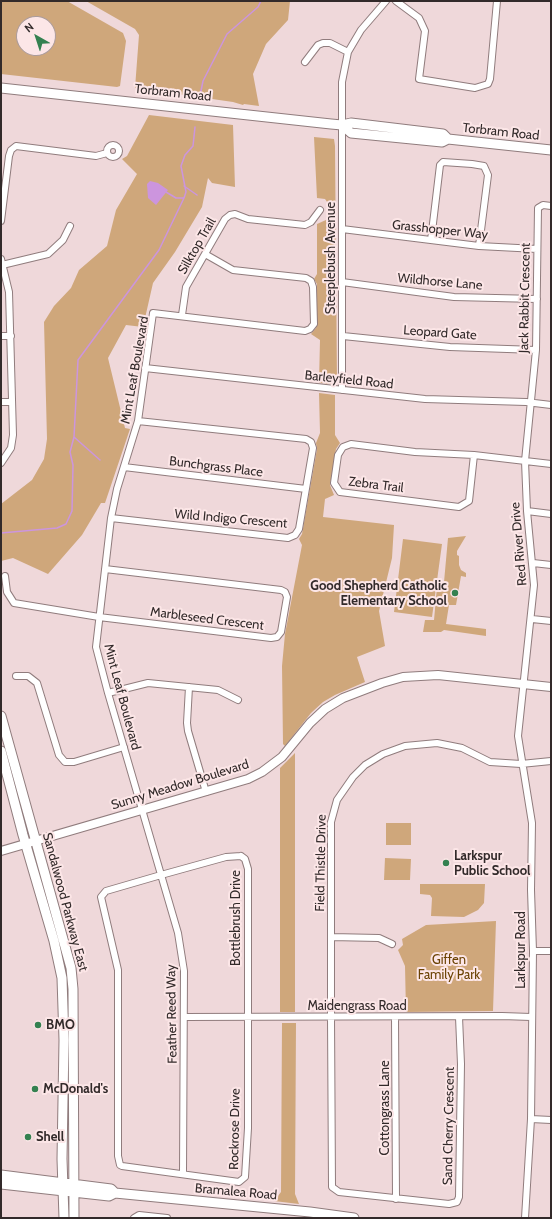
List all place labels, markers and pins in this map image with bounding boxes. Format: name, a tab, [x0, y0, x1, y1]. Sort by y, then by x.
place label: Good Shepherd Catholic Elementary School	[310, 578, 447, 609]
marker: Good Shepherd Catholic Elementary School	[450, 588, 460, 598]
place label: Larkspur Public School	[454, 848, 531, 879]
marker: Larkspur Public School	[441, 858, 451, 868]
place label: BMO	[46, 1017, 75, 1033]
marker: BMO	[33, 1020, 43, 1030]
place label: McDonald's	[43, 1081, 108, 1097]
marker: McDonald's	[30, 1084, 40, 1094]
place label: Shell	[36, 1129, 64, 1145]
marker: Shell	[23, 1132, 33, 1142]

